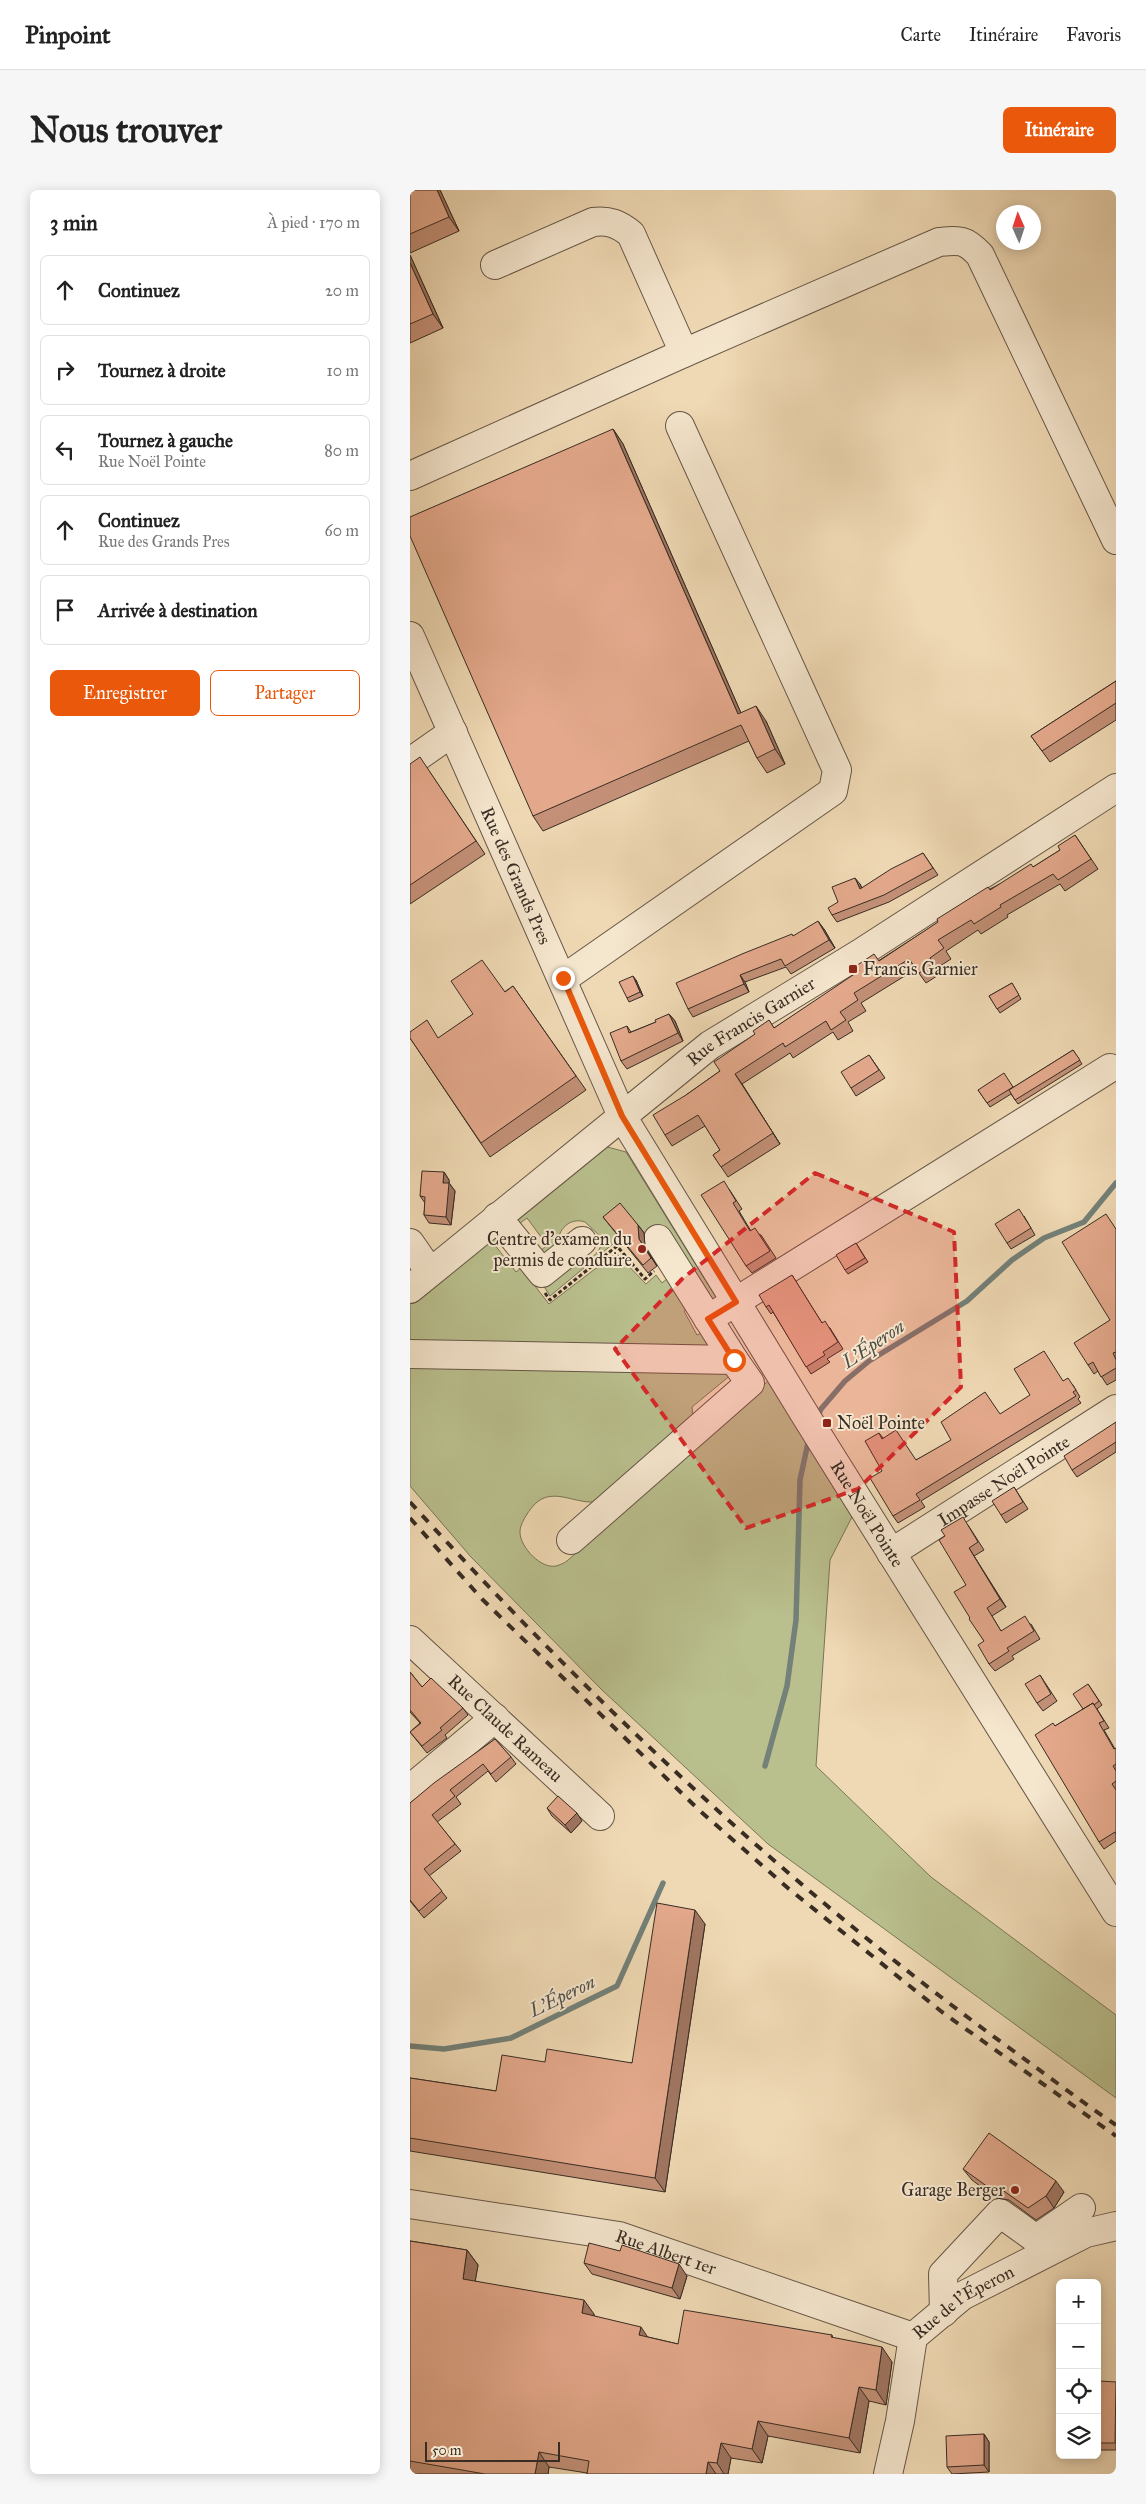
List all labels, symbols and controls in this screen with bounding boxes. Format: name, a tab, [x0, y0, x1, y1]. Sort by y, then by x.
text: Pinpoint	[25, 20, 111, 50]
text: Carte	[901, 24, 941, 46]
text: Itinéraire	[969, 24, 1038, 46]
text: Favoris	[1066, 24, 1121, 46]
button: Itinéraire	[1003, 107, 1116, 153]
text: Nous trouver	[30, 109, 222, 152]
north arrow	[996, 205, 1041, 250]
text: 3 min	[50, 210, 98, 236]
text: À pied · 170 m	[267, 213, 360, 232]
icon: ahead	[51, 276, 79, 304]
text: Continuez	[98, 279, 180, 302]
text: 20 m	[325, 281, 359, 300]
icon: right	[51, 356, 79, 384]
text: Tournez à droite	[98, 359, 226, 382]
text: 10 m	[327, 361, 359, 380]
text: Tournez à gauche	[98, 429, 233, 452]
icon: left	[51, 436, 79, 464]
text: 80 m	[324, 441, 359, 460]
text: Rue Noël Pointe	[98, 452, 206, 471]
text: Continuez	[98, 509, 180, 532]
icon: ahead	[51, 516, 79, 544]
text: 60 m	[325, 521, 359, 540]
text: Rue des Grands Pres	[98, 532, 230, 551]
icon: arrive	[51, 596, 79, 624]
text: Arrivée à destination	[98, 599, 257, 622]
button: Enregistrer	[50, 670, 200, 716]
button: Partager	[210, 670, 360, 716]
street label: Rue des Grands Pres	[476, 803, 556, 948]
place label: Francis Garnier	[863, 958, 978, 980]
marker: Francis Garnier	[847, 963, 859, 975]
route end	[552, 967, 575, 990]
street label: Rue Francis Garnier	[682, 972, 820, 1071]
place label: Centre d'examen du permis de conduire	[487, 1228, 632, 1271]
marker: Centre d'examen du permis de conduire	[636, 1243, 648, 1255]
water label: L'Éperon	[836, 1314, 909, 1375]
route start	[723, 1349, 746, 1372]
place label: Noël Pointe	[837, 1412, 925, 1434]
marker: Noël Pointe	[821, 1417, 833, 1429]
street label: Impasse Noël Pointe	[934, 1431, 1074, 1531]
street label: Rue Noël Pointe	[825, 1457, 909, 1571]
street label: Rue Claude Rameau	[443, 1670, 568, 1787]
water label: L'Éperon	[524, 1969, 599, 2023]
place label: Garage Berger	[901, 2179, 1005, 2202]
marker: Garage Berger	[1009, 2184, 1021, 2196]
street label: Rue Albert 1er	[613, 2225, 719, 2280]
street label: Rue de l'Éperon	[908, 2260, 1018, 2344]
map controls	[1056, 2279, 1101, 2459]
button: +	[1056, 2279, 1101, 2324]
button: −	[1056, 2324, 1101, 2369]
button: locate	[1056, 2369, 1101, 2414]
button: layers	[1056, 2414, 1101, 2459]
scale bar	[425, 2439, 560, 2462]
text: 50 m	[432, 2442, 461, 2459]

